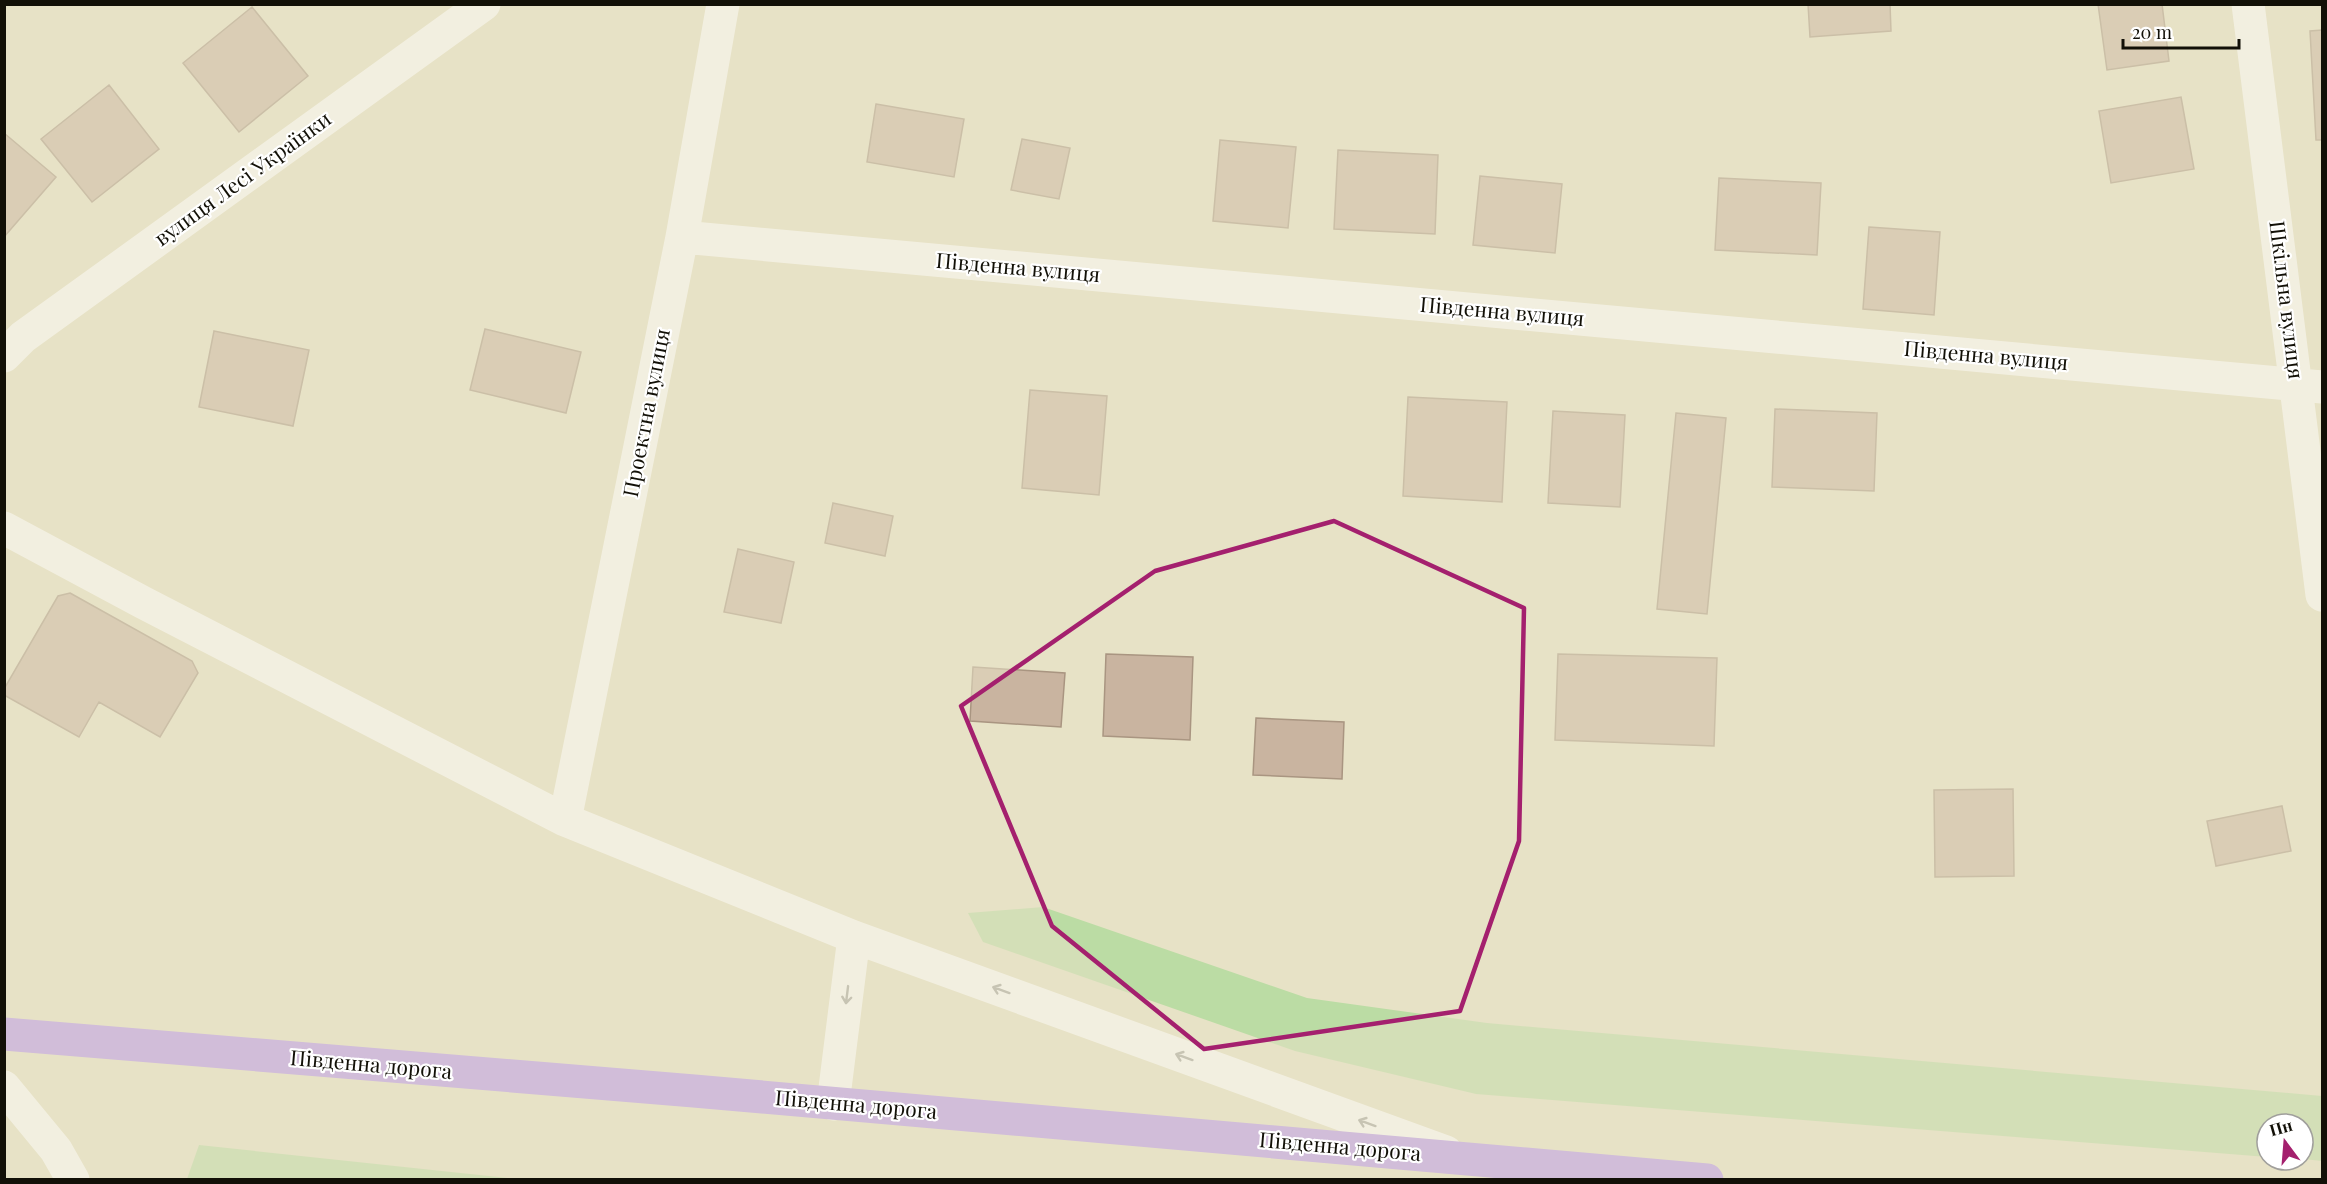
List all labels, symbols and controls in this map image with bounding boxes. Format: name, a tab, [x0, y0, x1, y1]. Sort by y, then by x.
scale bar	[2123, 12, 2238, 50]
text: 20 m	[2132, 20, 2172, 44]
street label: вулиця Лесі Українки	[148, 104, 336, 251]
street label: Шкільна вулиця	[2264, 219, 2312, 381]
street label: Південна вулиця	[935, 245, 1102, 287]
street label: Південна вулиця	[1419, 289, 1586, 331]
street label: Проектна вулиця	[615, 326, 675, 499]
street label: Південна вулиця	[1903, 333, 2070, 375]
one-way arrow	[992, 984, 1010, 995]
one-way arrow	[841, 985, 852, 1005]
street label: Південна дорога	[289, 1042, 454, 1084]
one-way arrow	[1175, 1050, 1194, 1061]
street label: Південна дорога	[774, 1082, 939, 1124]
north arrow	[2255, 1112, 2315, 1172]
text: Пн	[2267, 1114, 2295, 1140]
one-way arrow	[1358, 1117, 1377, 1128]
street label: Південна дорога	[1258, 1124, 1423, 1166]

